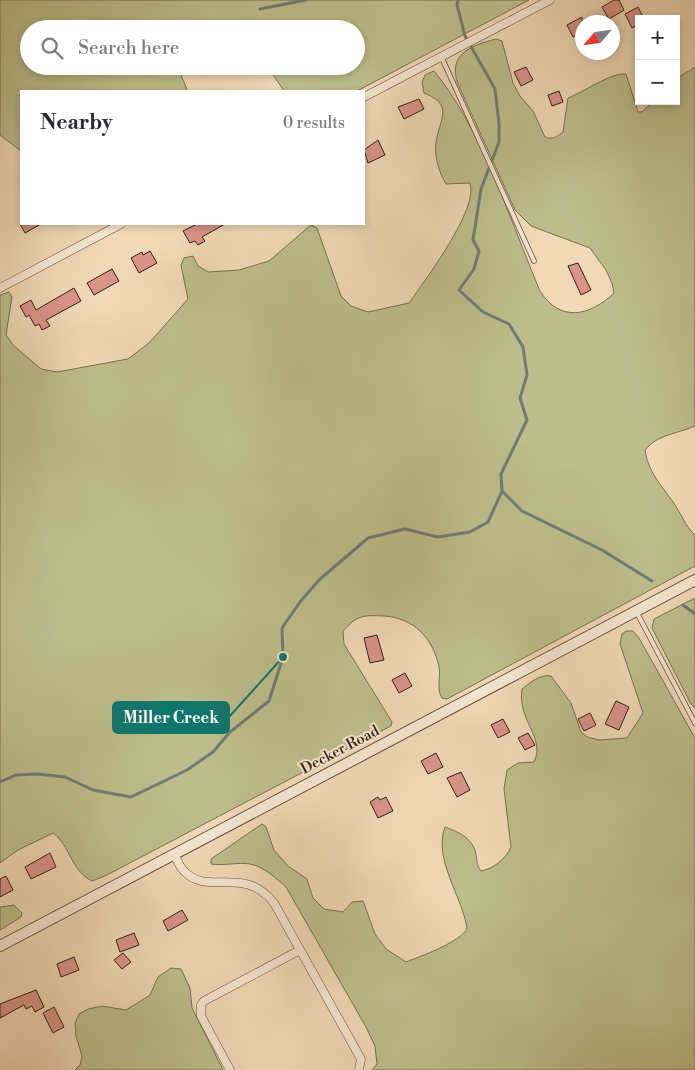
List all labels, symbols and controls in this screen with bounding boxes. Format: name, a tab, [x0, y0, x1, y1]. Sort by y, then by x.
north arrow	[575, 15, 620, 60]
map controls	[635, 15, 680, 105]
button: +	[635, 15, 680, 60]
search box	[20, 20, 365, 75]
icon: search	[38, 34, 66, 62]
text: Search here	[78, 36, 179, 60]
button: −	[635, 60, 680, 105]
text: Nearby	[40, 110, 113, 136]
text: 0 results	[283, 113, 345, 133]
callout: Miller Creek	[113, 702, 229, 733]
text: Miller Creek	[123, 708, 220, 728]
street label: Decker Road	[297, 721, 383, 779]

